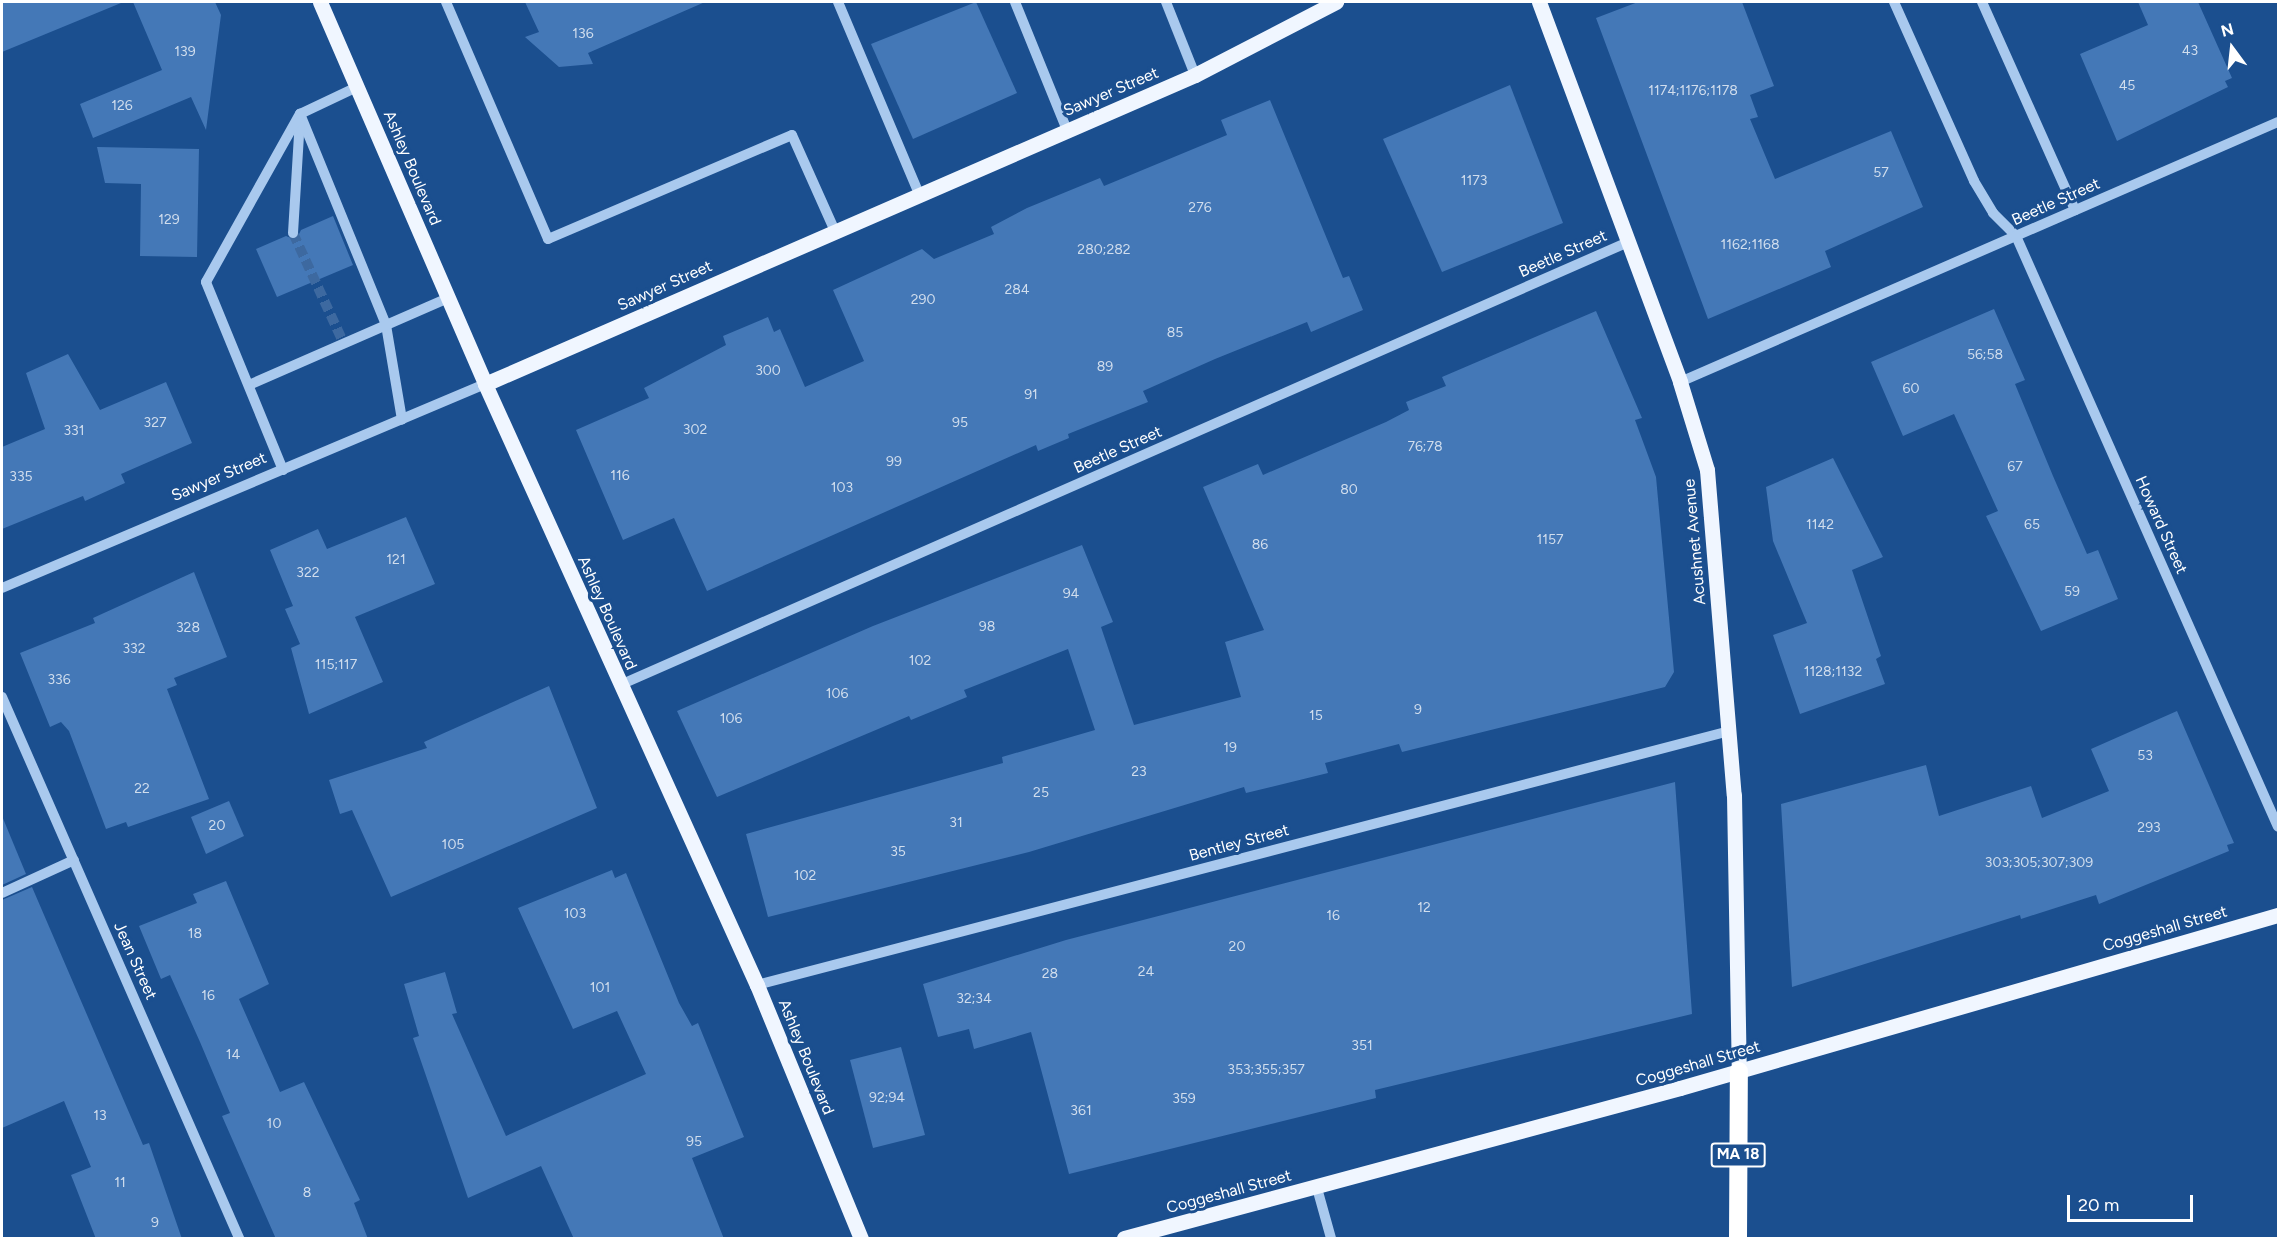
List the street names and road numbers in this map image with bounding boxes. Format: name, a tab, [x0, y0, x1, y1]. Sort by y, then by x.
street label: Sawyer Street	[1061, 63, 1161, 121]
street label: Ashley Boulevard	[379, 108, 445, 228]
street label: Beetle Street	[2009, 174, 2103, 230]
street label: Beetle Street	[1516, 226, 1610, 282]
street label: Sawyer Street	[615, 257, 715, 315]
street label: Beetle Street	[1071, 422, 1165, 478]
street label: Sawyer Street	[169, 448, 269, 506]
street label: Howard Street	[2131, 473, 2191, 577]
street label: Acushnet Avenue	[1680, 478, 1710, 606]
street label: Ashley Boulevard	[573, 553, 641, 673]
street label: Bentley Street	[1187, 820, 1291, 866]
street label: Coggeshall Street	[2101, 902, 2229, 956]
street label: Jean Street	[109, 919, 161, 1003]
street label: Ashley Boulevard	[774, 997, 838, 1117]
street label: Coggeshall Street	[1634, 1037, 1762, 1091]
road number: MA 18	[1710, 1143, 1766, 1167]
street label: Coggeshall Street	[1164, 1166, 1294, 1218]

